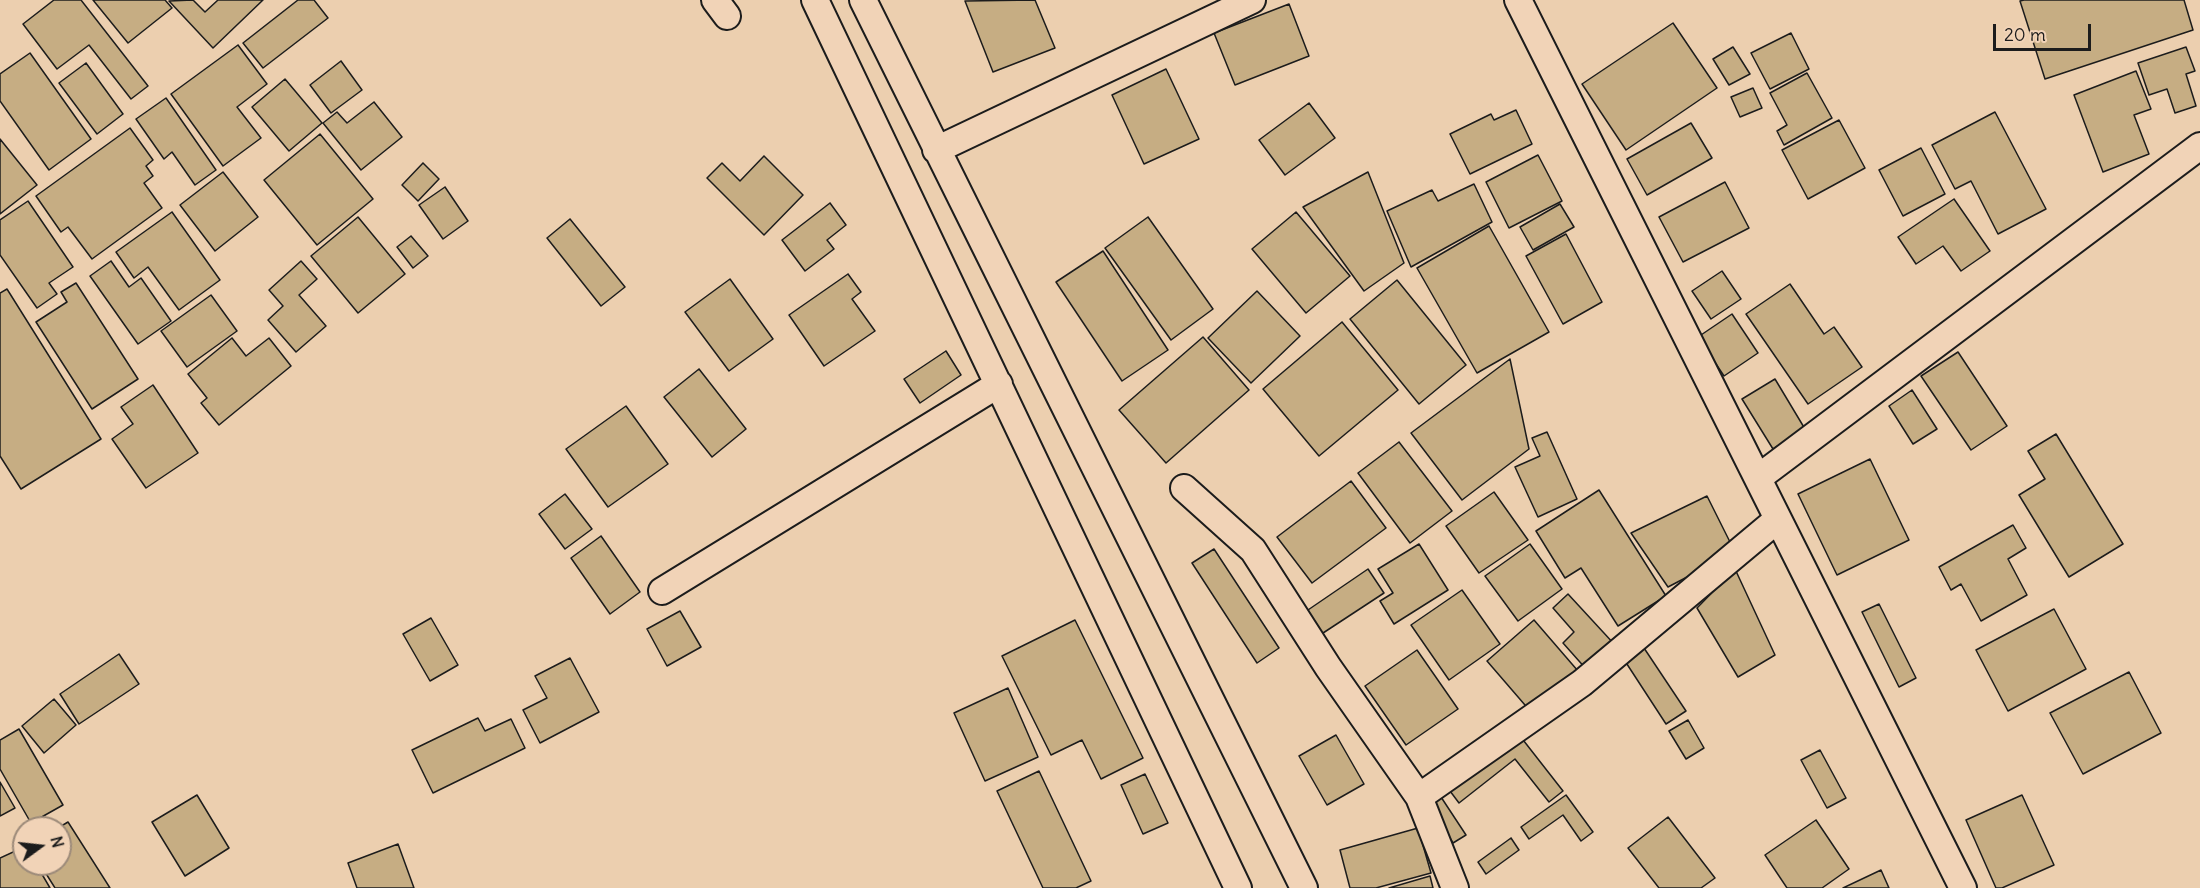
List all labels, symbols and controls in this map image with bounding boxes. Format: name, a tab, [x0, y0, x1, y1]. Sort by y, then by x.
scale bar	[1996, 12, 2094, 50]
text: 20 m	[2004, 23, 2046, 46]
north arrow	[12, 816, 72, 876]
text: N	[46, 834, 69, 850]

